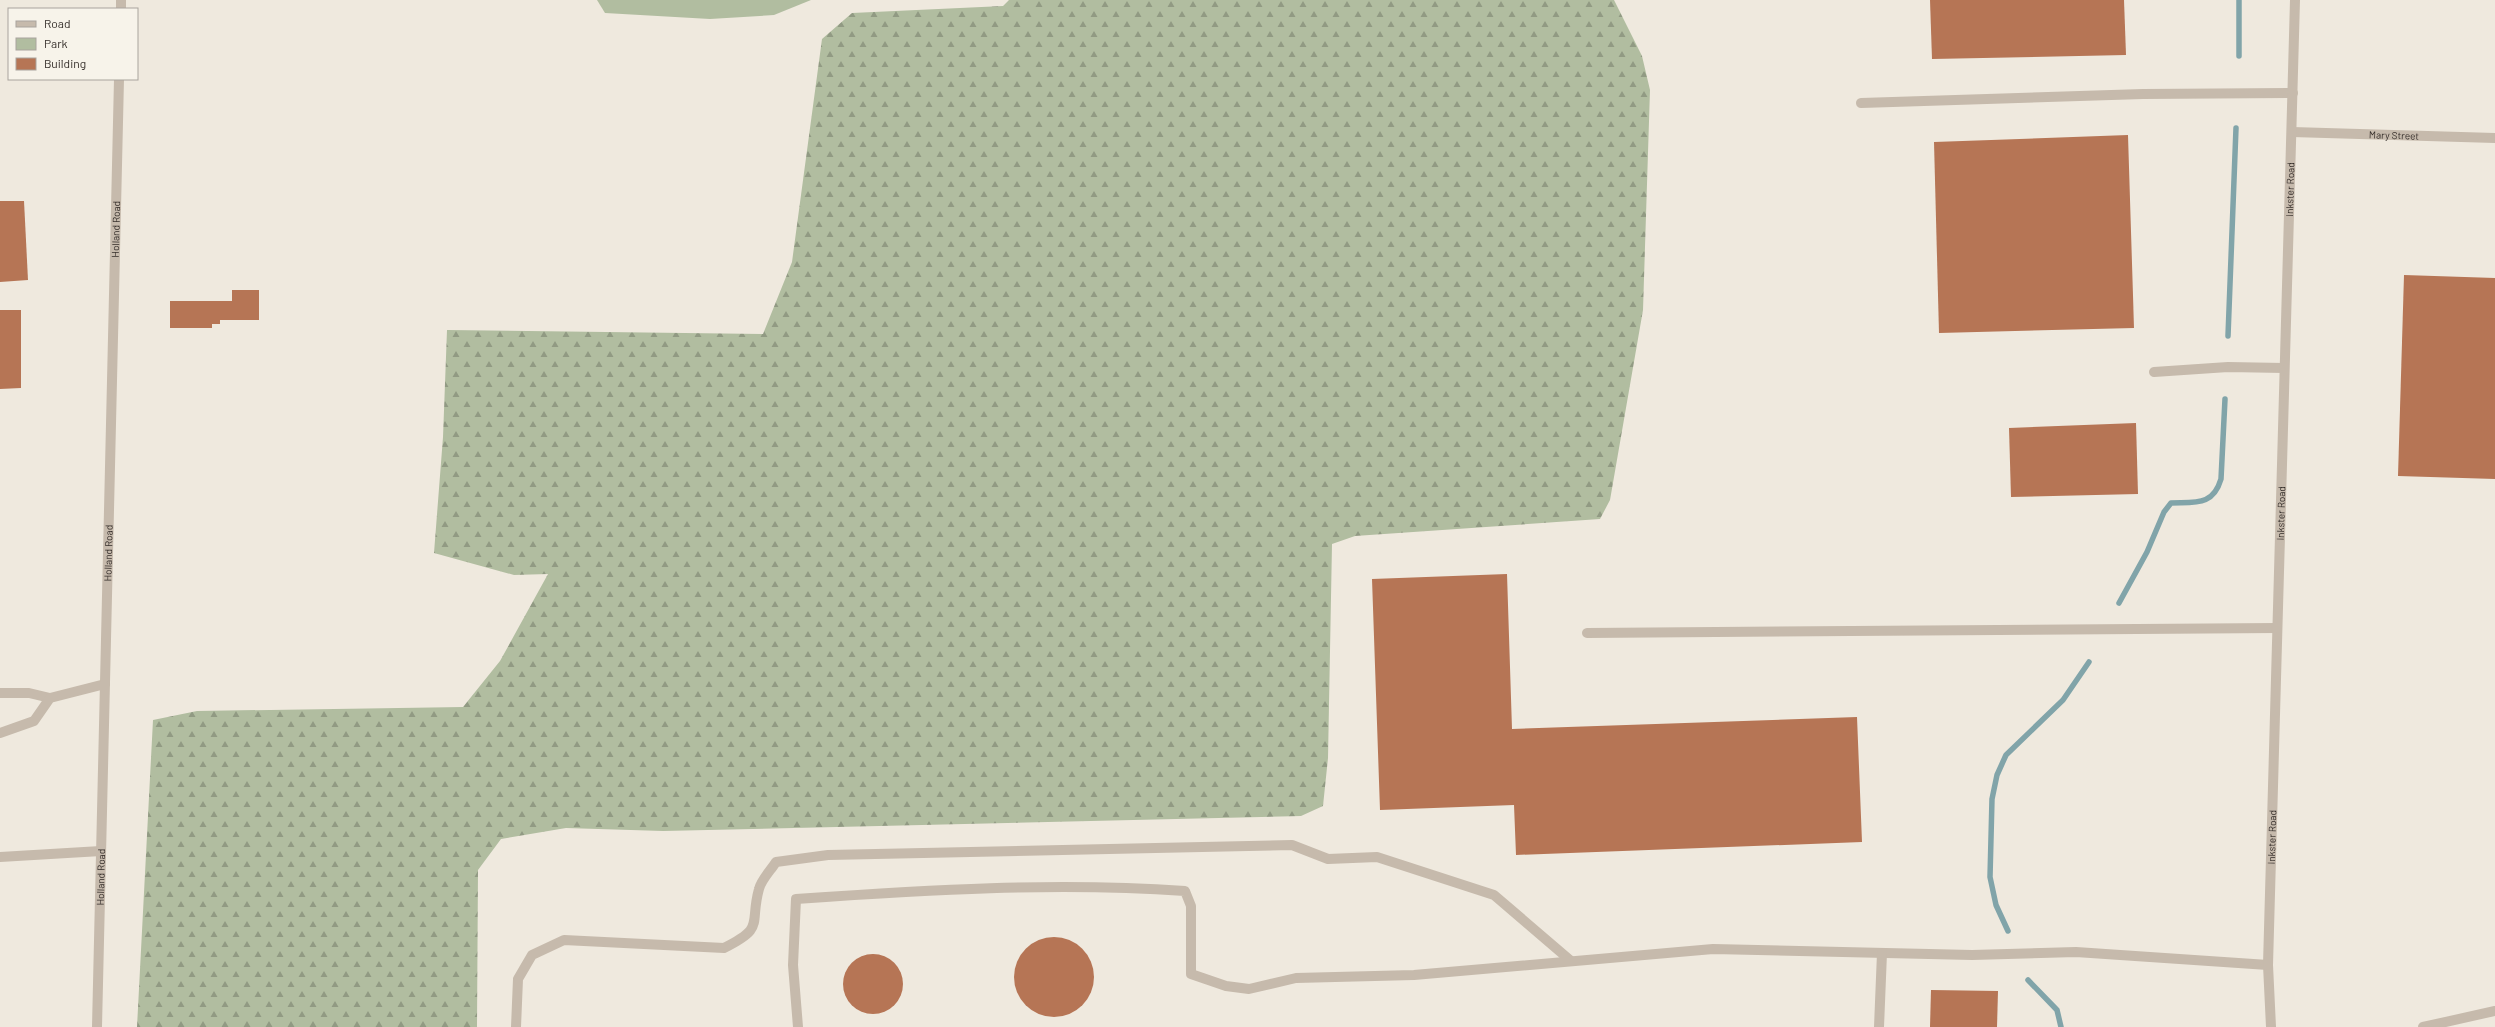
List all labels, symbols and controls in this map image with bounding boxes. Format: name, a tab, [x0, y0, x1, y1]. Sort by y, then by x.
legend	[8, 8, 138, 80]
text: Road	[44, 16, 71, 30]
text: Park	[44, 36, 68, 50]
text: Building	[44, 56, 86, 70]
street label: Mary Street	[2369, 128, 2420, 142]
street label: Inkster Road	[2283, 162, 2296, 217]
street label: Holland Road	[109, 201, 122, 258]
street label: Inkster Road	[2274, 486, 2287, 541]
street label: Holland Road	[101, 525, 115, 582]
street label: Inkster Road	[2265, 810, 2278, 864]
street label: Holland Road	[94, 849, 107, 906]

